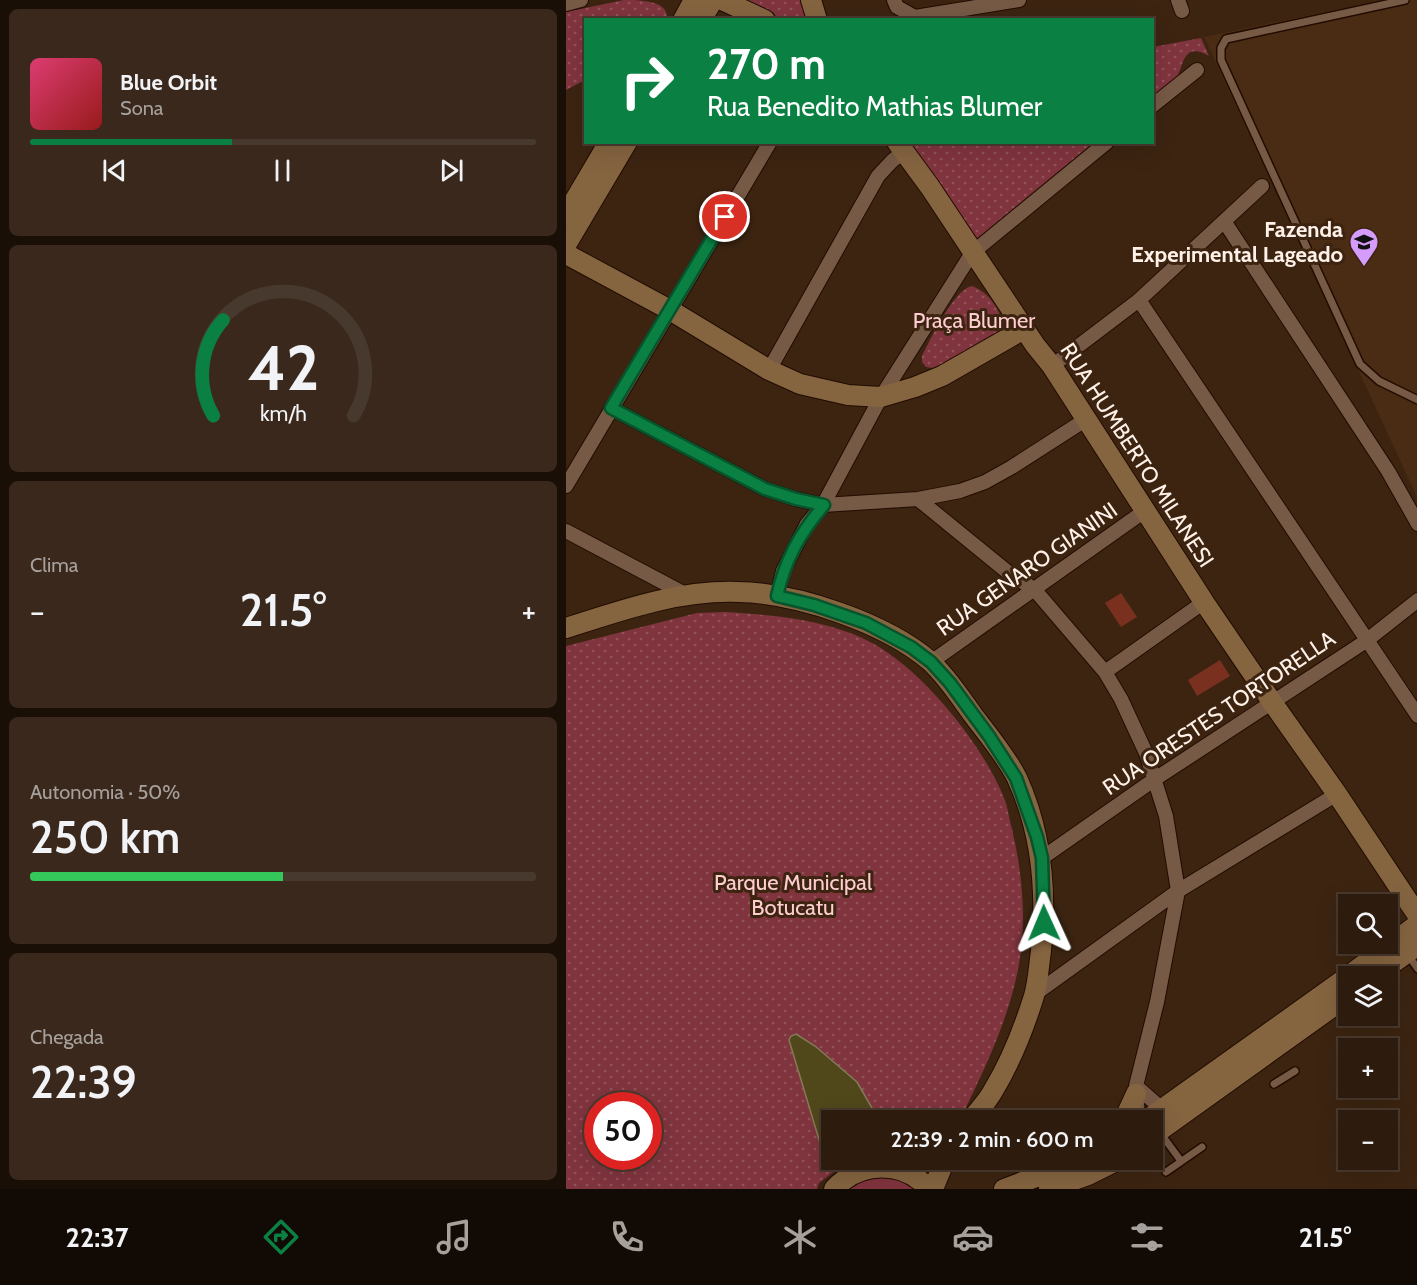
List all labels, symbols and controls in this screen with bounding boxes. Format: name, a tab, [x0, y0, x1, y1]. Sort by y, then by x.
text: 270 m	[707, 38, 826, 90]
icon: right	[608, 42, 686, 120]
text: Blue Orbit	[120, 69, 217, 96]
text: Rua Benedito Mathias Blumer	[707, 90, 1042, 123]
text: Sona	[120, 96, 163, 120]
icon: previous	[98, 154, 131, 187]
icon: pause	[266, 154, 299, 187]
icon: next	[435, 154, 468, 187]
pin	[699, 191, 750, 242]
icon: arrive	[708, 200, 741, 233]
place label: Fazenda Experimental Lageado	[1131, 216, 1343, 268]
school or university icon: Fazenda Experimental Lageado	[1348, 226, 1380, 268]
park label: Praça Blumer	[913, 307, 1035, 334]
text: 42	[247, 330, 319, 406]
street label: RUA HUMBERTO MILANESI	[1054, 338, 1220, 572]
text: km/h	[260, 400, 306, 426]
street label: RUA GENARO GIANINI	[931, 496, 1123, 642]
text: Clima	[30, 553, 78, 577]
text: 21.5°	[240, 583, 326, 637]
text: −	[30, 591, 45, 631]
text: +	[521, 591, 536, 631]
street label: RUA ORESTES TORTORELLA	[1098, 625, 1341, 801]
text: Autonomia · 50%	[30, 780, 180, 804]
text: 250 km	[30, 810, 180, 864]
park label: Parque Municipal Botucatu	[714, 869, 873, 921]
position arrow	[1012, 891, 1076, 955]
map controls	[1338, 894, 1398, 1170]
button: search	[1338, 894, 1398, 954]
button: layers	[1338, 966, 1398, 1026]
text: Chegada	[30, 1025, 104, 1049]
button: +	[1338, 1038, 1398, 1098]
text: 22:39	[30, 1055, 137, 1109]
speed limit sign: 50	[584, 1092, 662, 1170]
button: −	[1338, 1110, 1398, 1170]
text: 22:39 · 2 min · 600 m	[891, 1126, 1093, 1153]
icon: directions	[260, 1216, 302, 1258]
icon: music	[433, 1216, 475, 1258]
icon: phone	[606, 1216, 648, 1258]
icon: climate	[779, 1216, 821, 1258]
icon: car	[952, 1216, 994, 1258]
icon: filters	[1126, 1216, 1168, 1258]
text: 22:37	[66, 1221, 128, 1254]
text: 21.5°	[1299, 1221, 1351, 1254]

